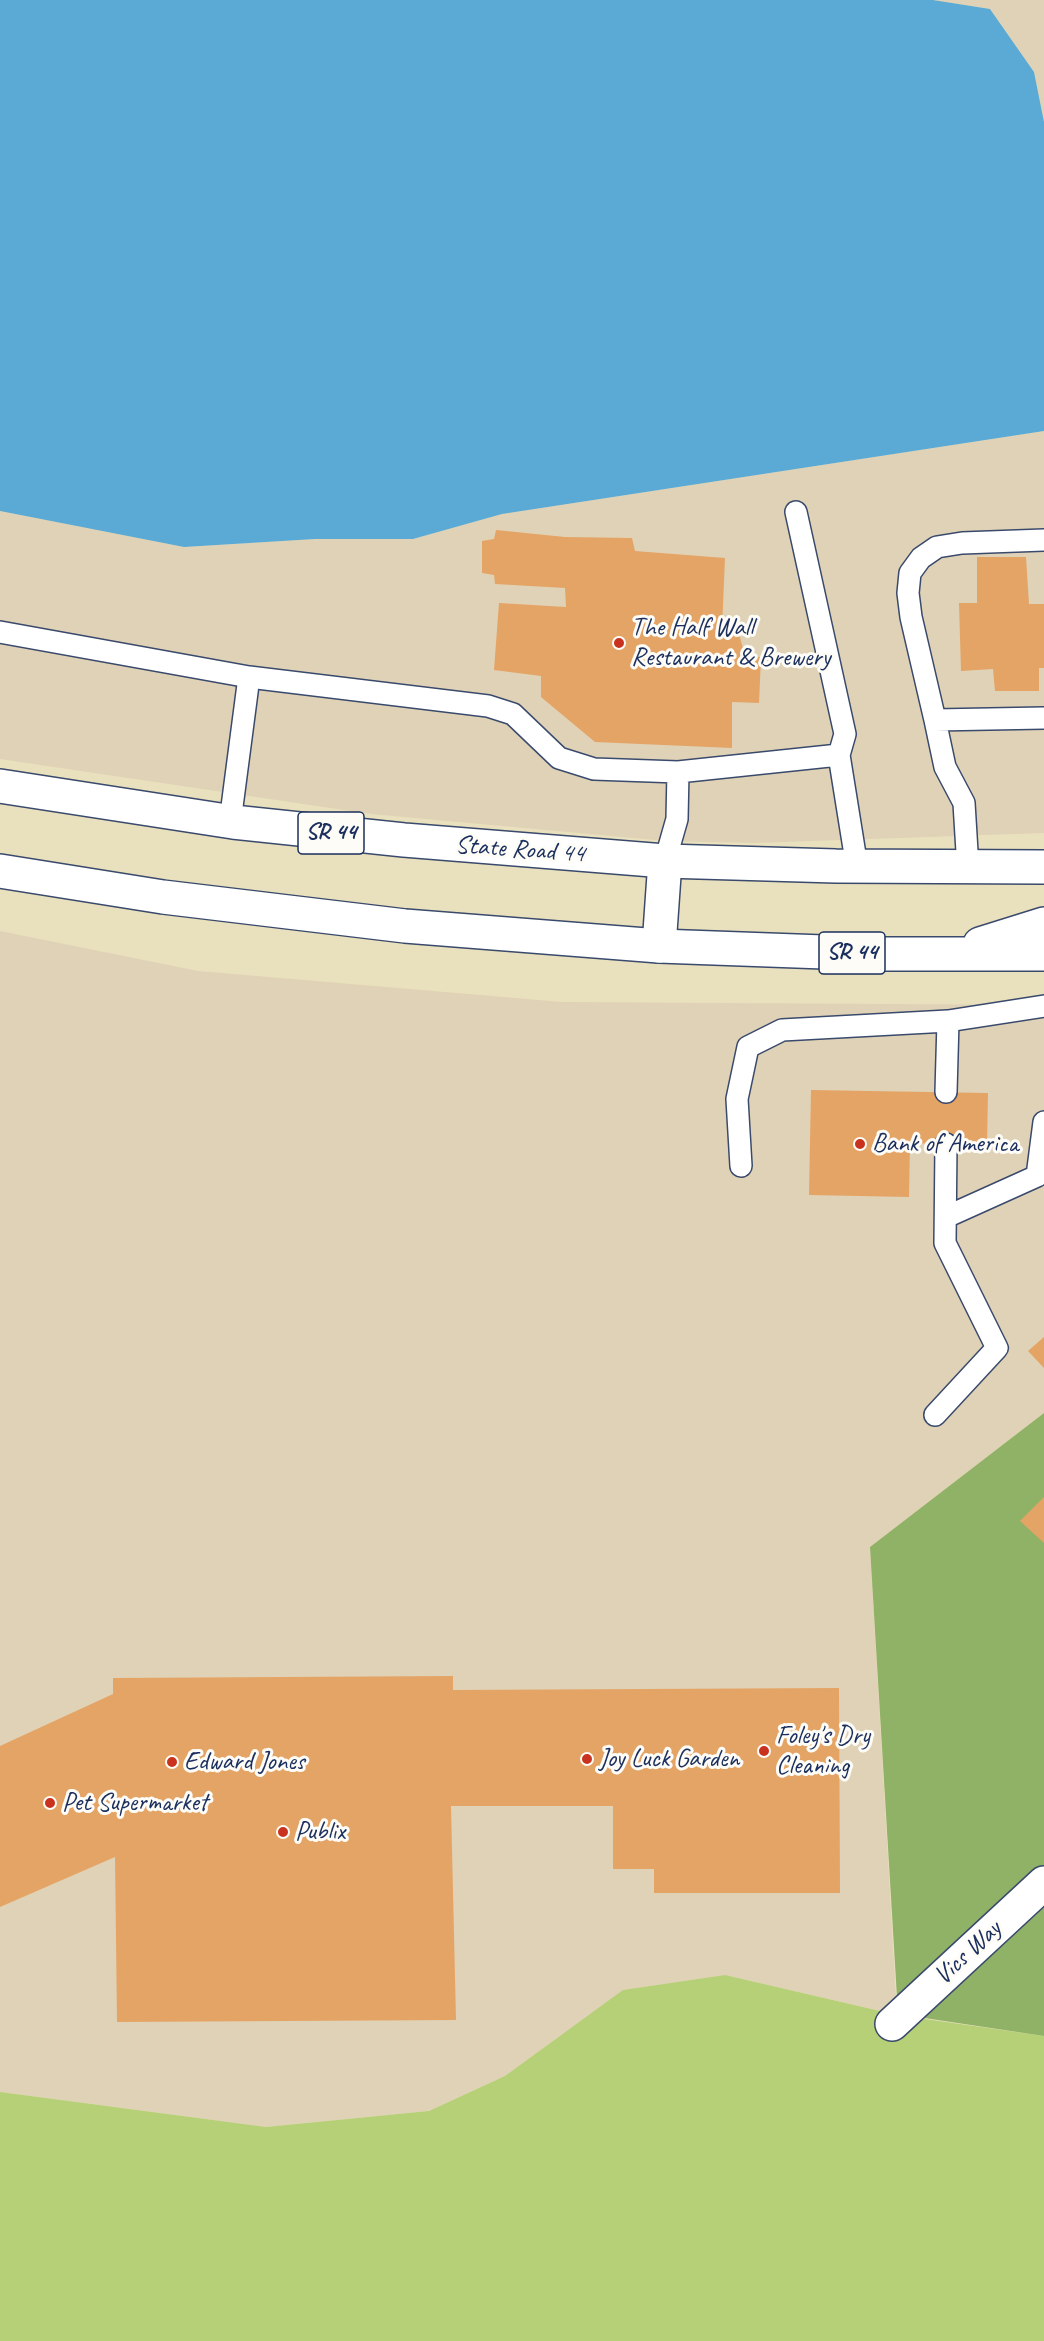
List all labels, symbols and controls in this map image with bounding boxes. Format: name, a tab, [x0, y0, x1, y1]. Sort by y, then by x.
place label: The Half Wall Restaurant & Brewery	[631, 612, 830, 674]
marker: The Half Wall Restaurant & Brewery	[612, 636, 626, 650]
road number: SR 44	[298, 812, 364, 854]
street label: State Road 44	[454, 830, 586, 870]
road number: SR 44	[819, 932, 885, 974]
place label: Bank of America	[872, 1128, 1018, 1160]
marker: Bank of America	[853, 1137, 867, 1151]
place label: Foley's Dry Cleaning	[776, 1720, 870, 1781]
place label: Joy Luck Garden	[599, 1743, 739, 1775]
marker: Foley's Dry Cleaning	[757, 1744, 771, 1758]
place label: Edward Jones	[184, 1746, 305, 1778]
marker: Joy Luck Garden	[580, 1752, 594, 1766]
marker: Edward Jones	[165, 1755, 179, 1769]
place label: Pet Supermarket	[62, 1787, 207, 1819]
marker: Pet Supermarket	[43, 1796, 57, 1810]
place label: Publix	[295, 1816, 345, 1848]
marker: Publix	[276, 1825, 290, 1839]
street label: Vics Way	[928, 1914, 1008, 1992]

